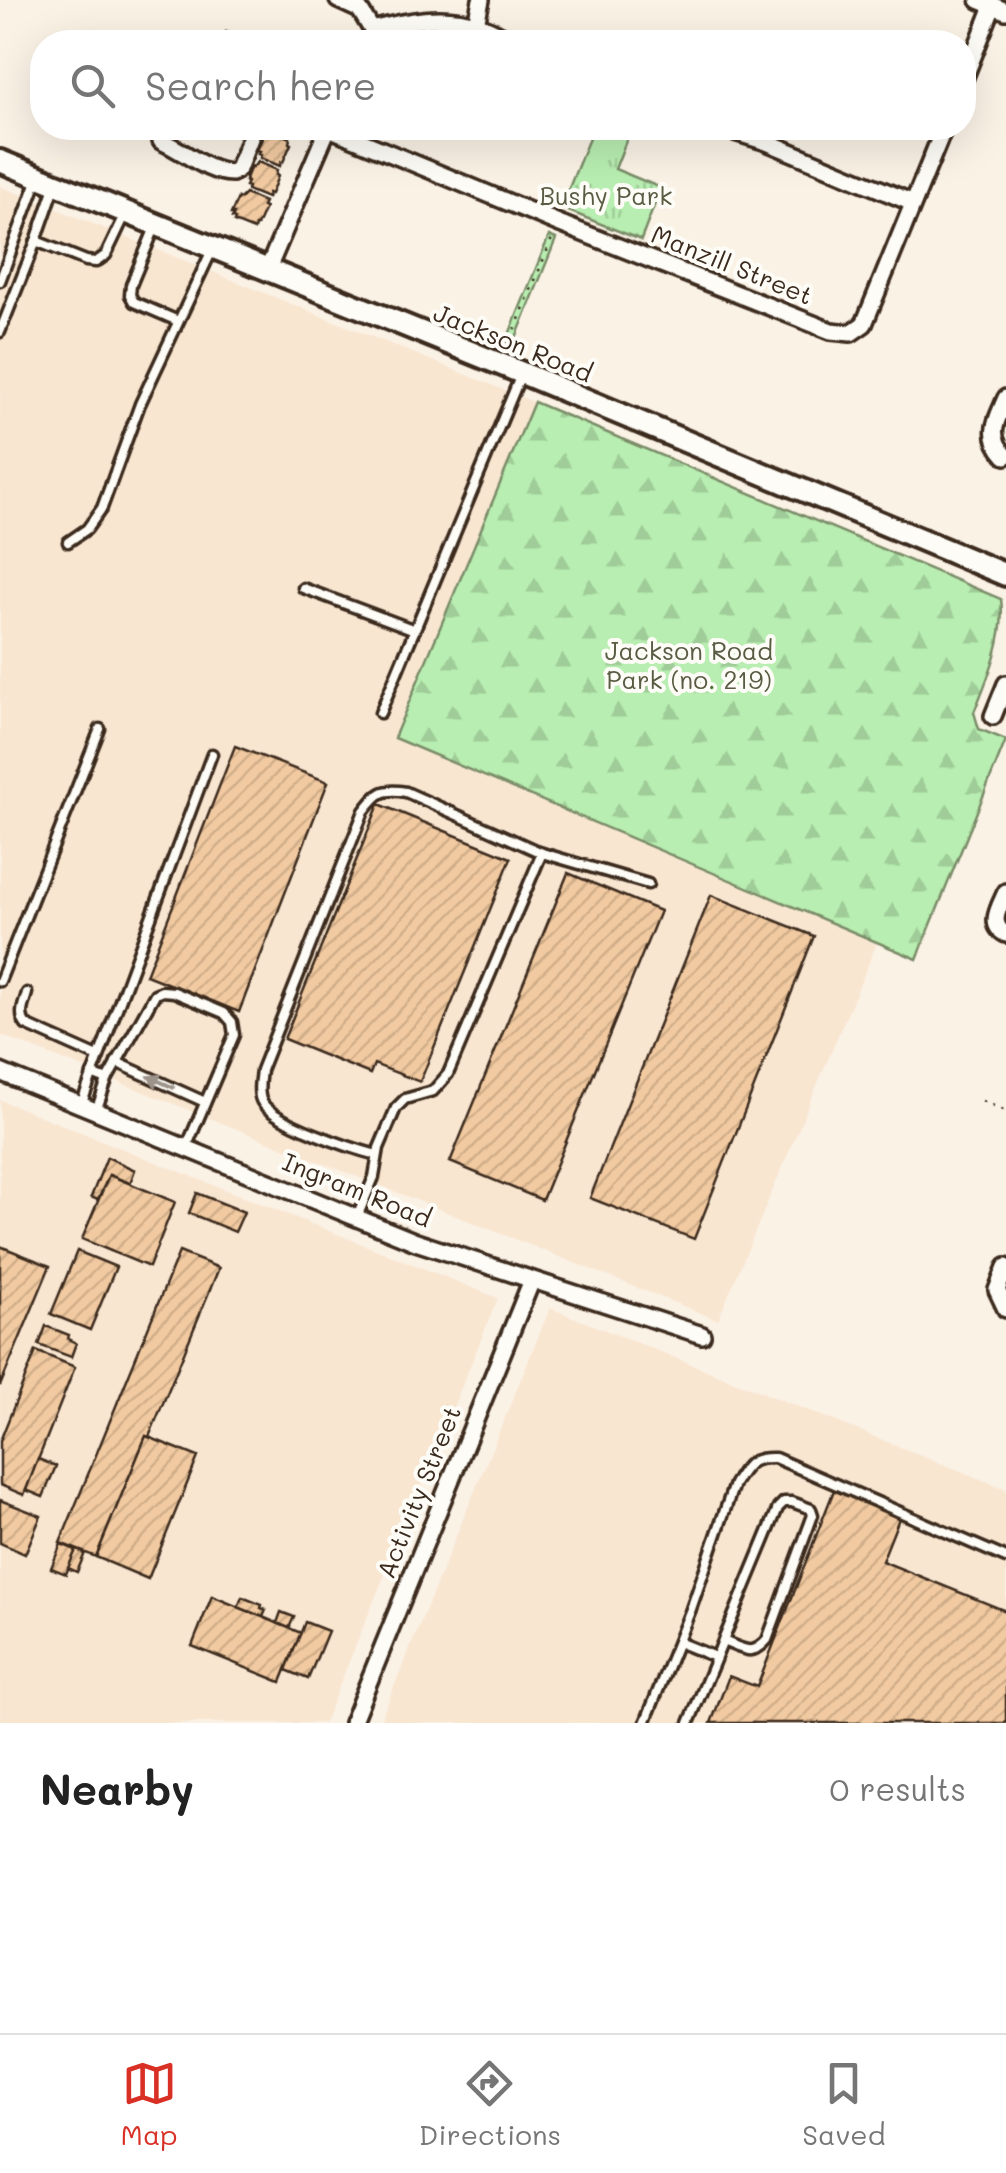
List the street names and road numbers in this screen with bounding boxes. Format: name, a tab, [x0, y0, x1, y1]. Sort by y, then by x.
street label: Manzill Street	[647, 217, 818, 311]
street label: Jackson Road	[429, 296, 597, 388]
street label: Ingram Road	[278, 1145, 436, 1233]
street label: Activity Street	[369, 1401, 468, 1583]

